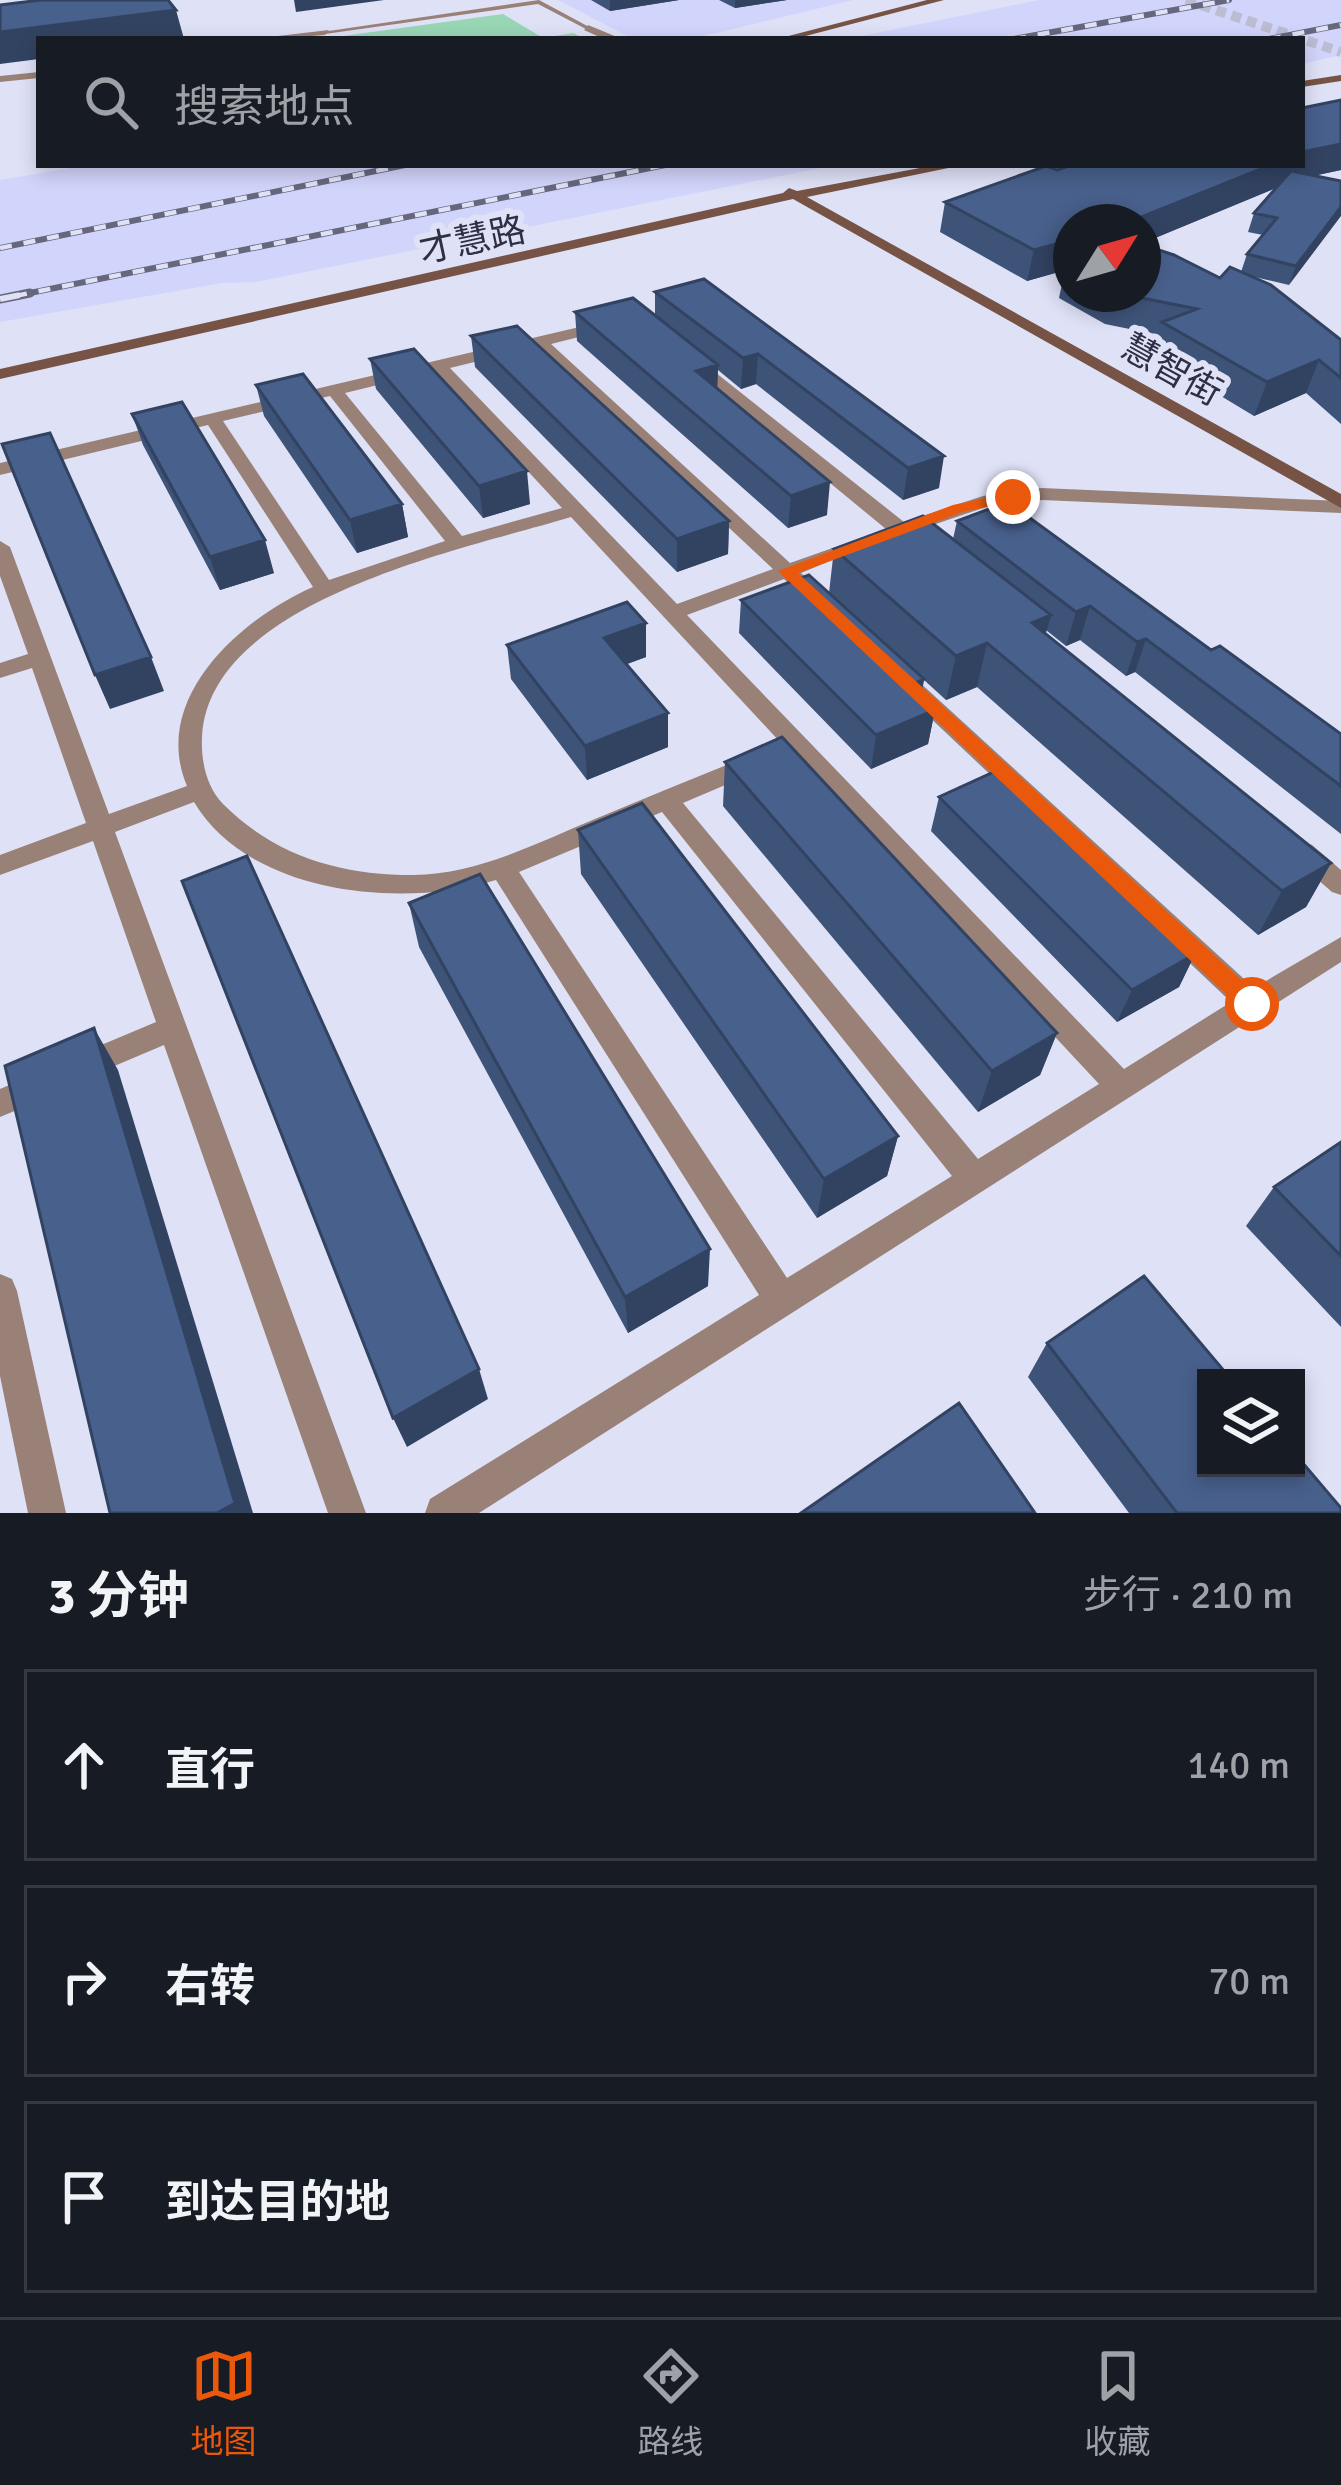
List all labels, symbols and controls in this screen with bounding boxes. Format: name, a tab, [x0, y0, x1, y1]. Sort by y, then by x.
search box	[36, 36, 1305, 168]
icon: search	[78, 69, 144, 135]
text: 搜索地点	[174, 80, 354, 135]
north arrow	[1053, 204, 1161, 312]
street label: 才慧路	[415, 207, 530, 274]
street label: 慧智街	[1113, 324, 1229, 416]
route end	[986, 470, 1040, 524]
route start	[1225, 977, 1279, 1031]
map controls	[1197, 1369, 1305, 1477]
button: layers	[1197, 1369, 1305, 1477]
text: 3 分钟	[48, 1565, 189, 1628]
text: 步行 · 210 m	[1083, 1571, 1293, 1619]
icon: ahead	[51, 1732, 117, 1798]
text: 140 m	[1187, 1741, 1290, 1789]
text: 直行	[165, 1743, 255, 1798]
icon: right	[51, 1948, 117, 2014]
text: 70 m	[1208, 1957, 1290, 2005]
text: 右转	[165, 1959, 255, 2014]
icon: arrive	[51, 2164, 117, 2230]
text: 到达目的地	[165, 2175, 390, 2230]
tab: 地图	[191, 2343, 257, 2463]
tab: 路线	[638, 2343, 704, 2463]
tab: 收藏	[1085, 2343, 1151, 2463]

